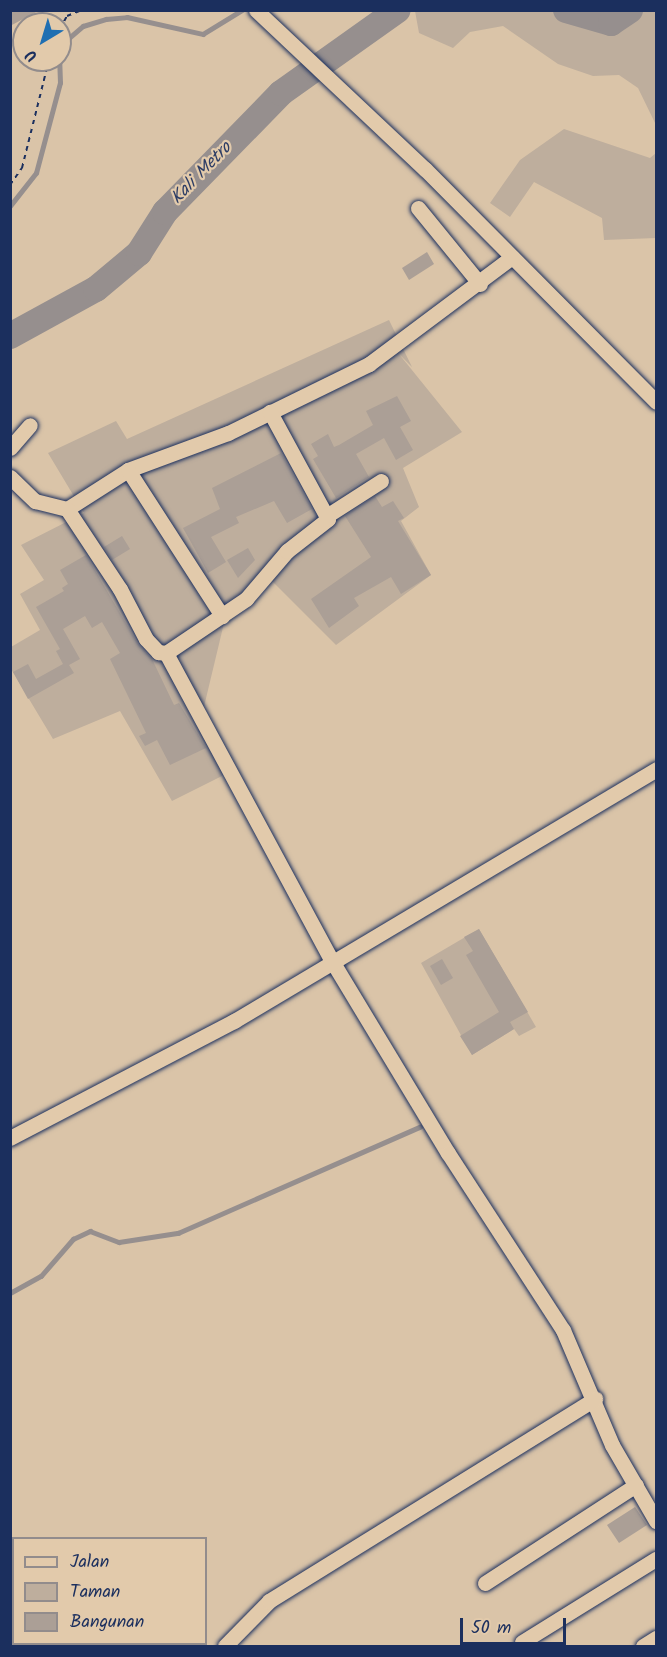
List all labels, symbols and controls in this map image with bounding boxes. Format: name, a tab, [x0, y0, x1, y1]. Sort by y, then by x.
north arrow	[12, 12, 72, 72]
text: U	[20, 42, 43, 68]
water label: Kali Metro	[167, 138, 237, 210]
legend	[12, 1537, 207, 1645]
text: Jalan	[70, 1548, 109, 1577]
text: Taman	[70, 1578, 120, 1607]
scale bar	[463, 1606, 570, 1644]
text: Bangunan	[70, 1608, 144, 1637]
text: 50 m	[471, 1614, 511, 1643]

